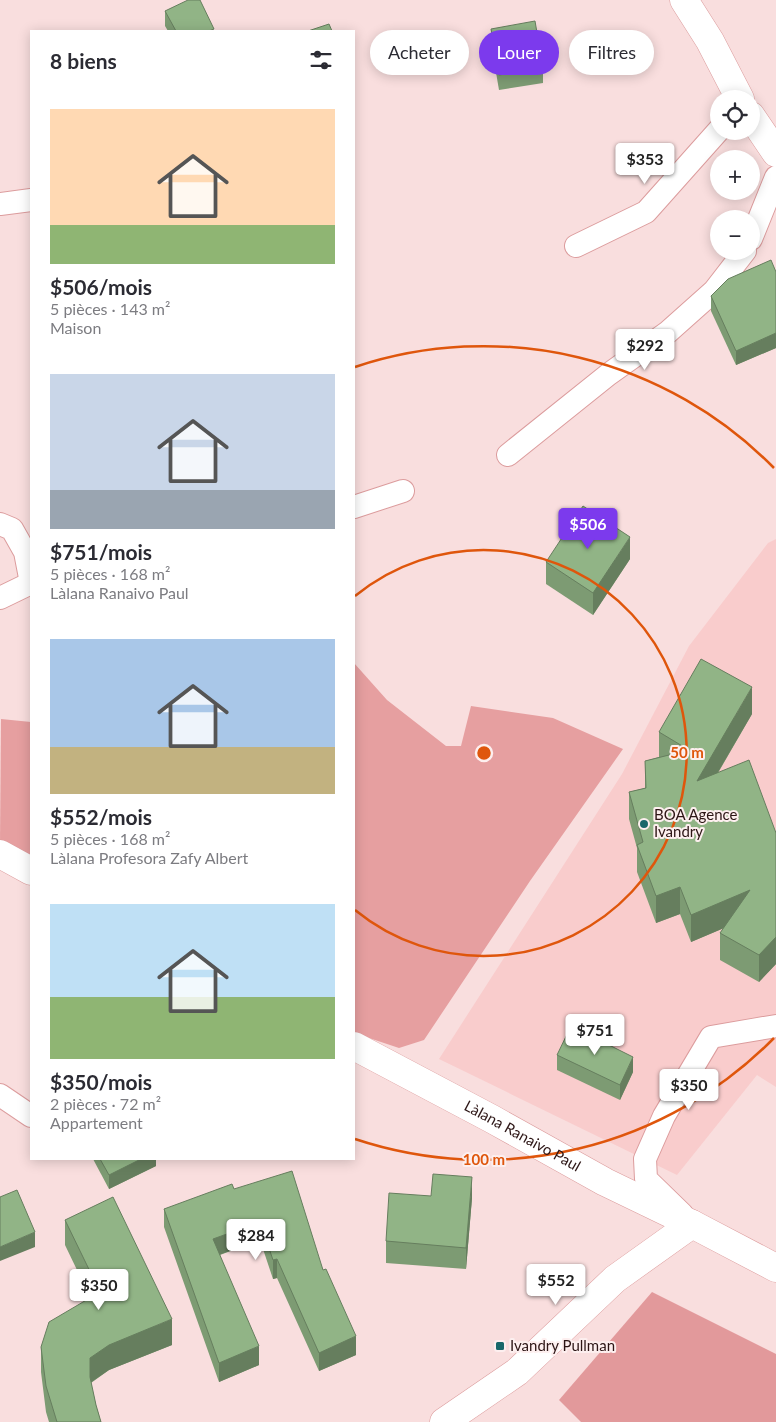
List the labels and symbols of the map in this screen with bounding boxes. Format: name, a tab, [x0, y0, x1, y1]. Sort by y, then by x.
pin: $353	[615, 142, 675, 185]
pin: $292	[615, 328, 675, 371]
pin: $506	[558, 508, 618, 550]
text: 50 m	[670, 743, 704, 761]
centre of rings	[475, 744, 493, 762]
place label: BOA Agence Ivandry	[654, 805, 738, 840]
marker: BOA Agence Ivandry	[638, 818, 650, 830]
pin: $751	[565, 1014, 625, 1056]
pin: $350	[659, 1068, 719, 1111]
street label: Làlana Ranaivo Paul	[462, 1096, 584, 1175]
text: 100 m	[463, 1150, 505, 1168]
pin: $284	[226, 1218, 286, 1261]
pin: $552	[526, 1264, 586, 1306]
pin: $350	[69, 1268, 129, 1311]
place label: Ivandry Pullman	[510, 1336, 615, 1354]
marker: Ivandry Pullman	[494, 1340, 506, 1352]

